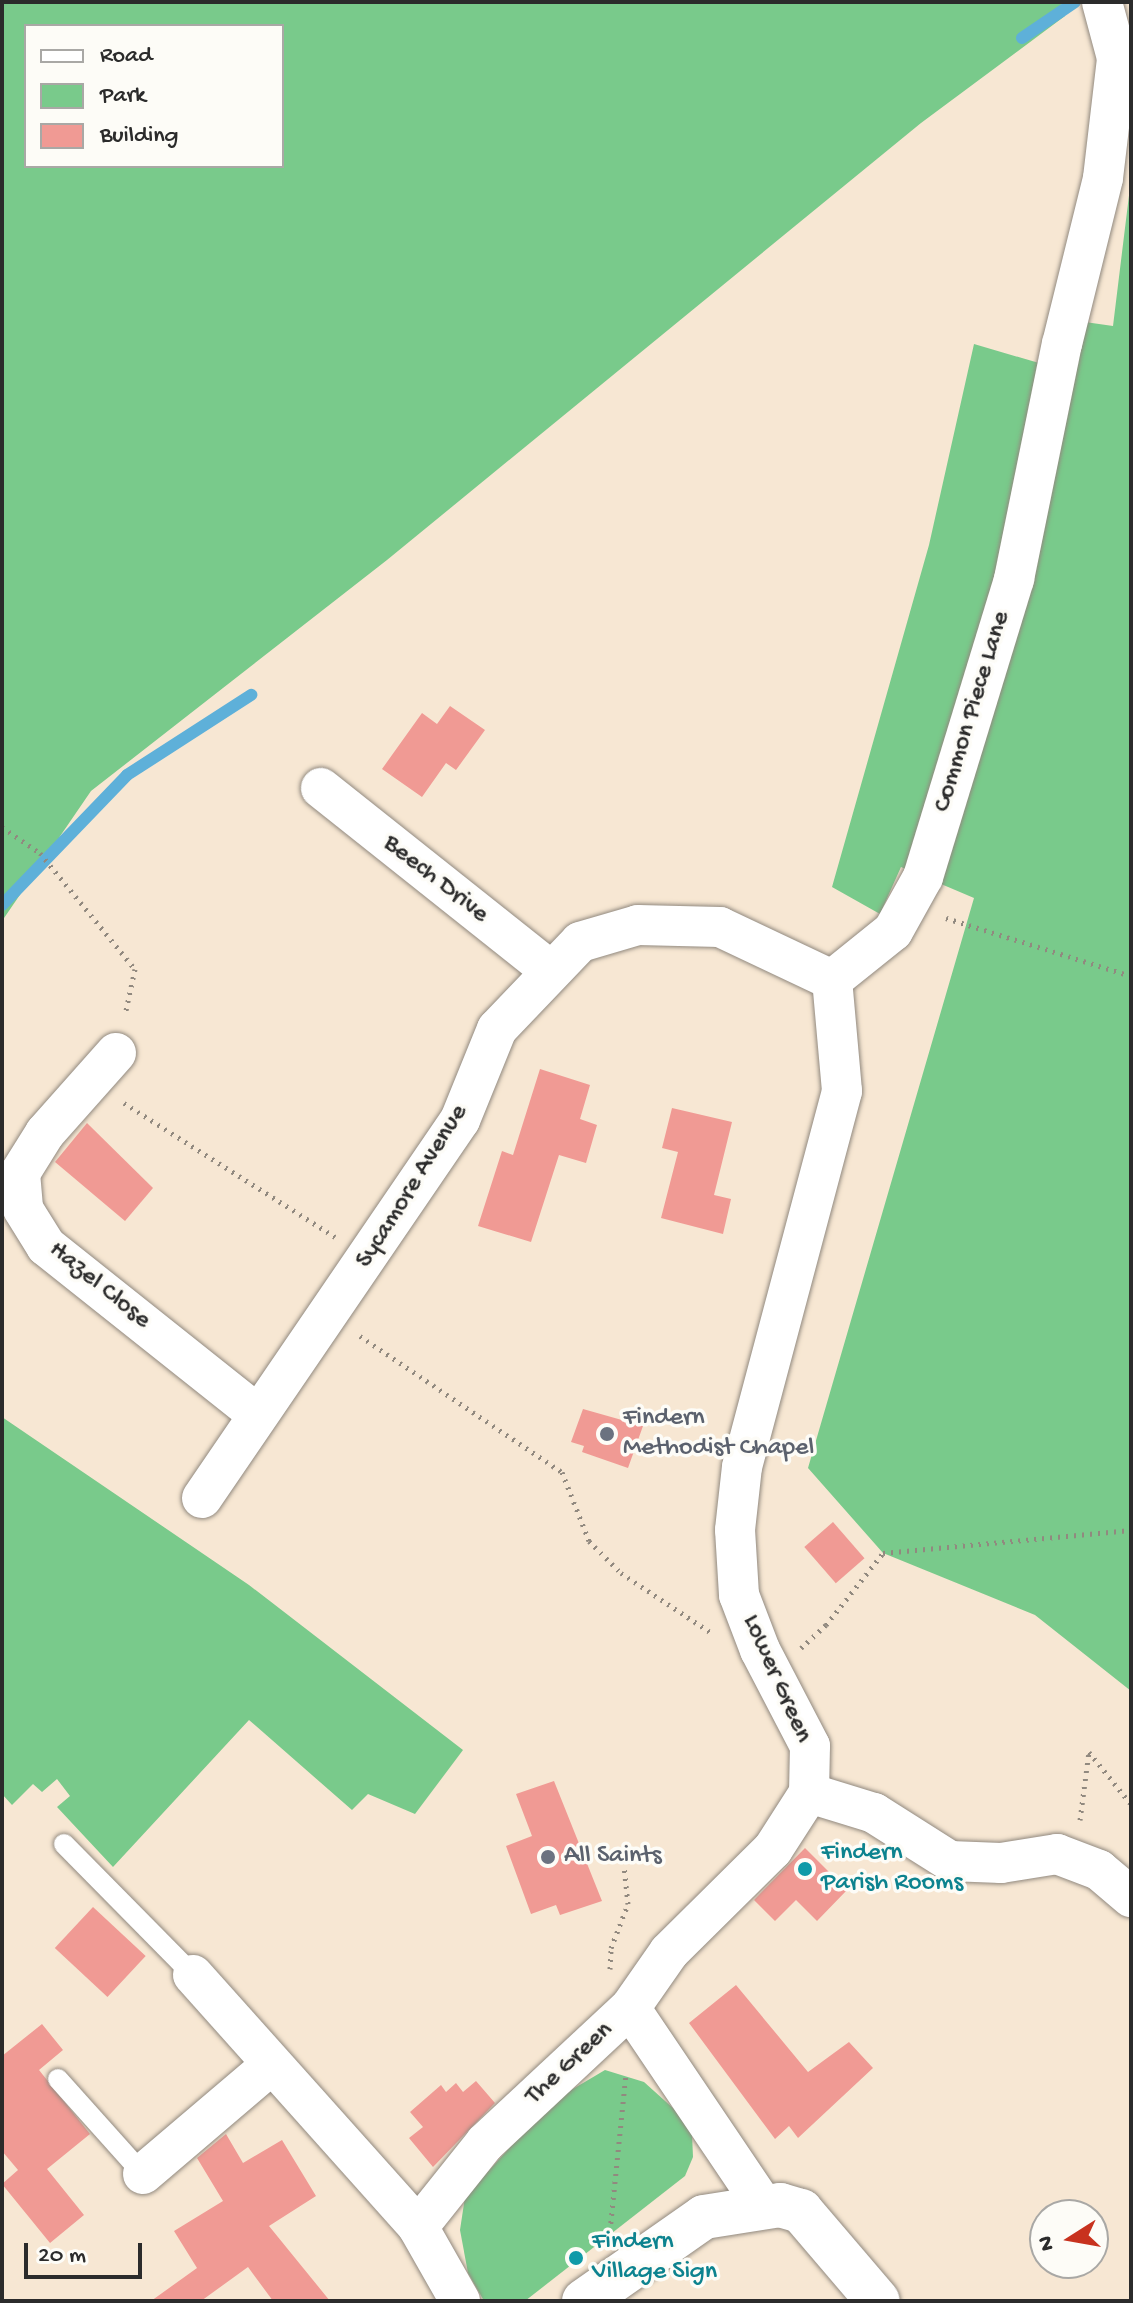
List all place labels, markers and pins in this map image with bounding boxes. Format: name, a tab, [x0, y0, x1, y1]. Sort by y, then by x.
place label: Findern Methodist Chapel	[623, 1403, 814, 1464]
marker: Findern Methodist Chapel	[598, 1425, 616, 1443]
place label: Findern Parish Rooms	[821, 1838, 963, 1900]
place label: All Saints	[564, 1841, 662, 1873]
marker: All Saints	[539, 1848, 557, 1866]
marker: Findern Parish Rooms	[796, 1860, 814, 1878]
place label: Findern Village Sign	[592, 2227, 717, 2288]
marker: Findern Village Sign	[567, 2249, 585, 2267]

